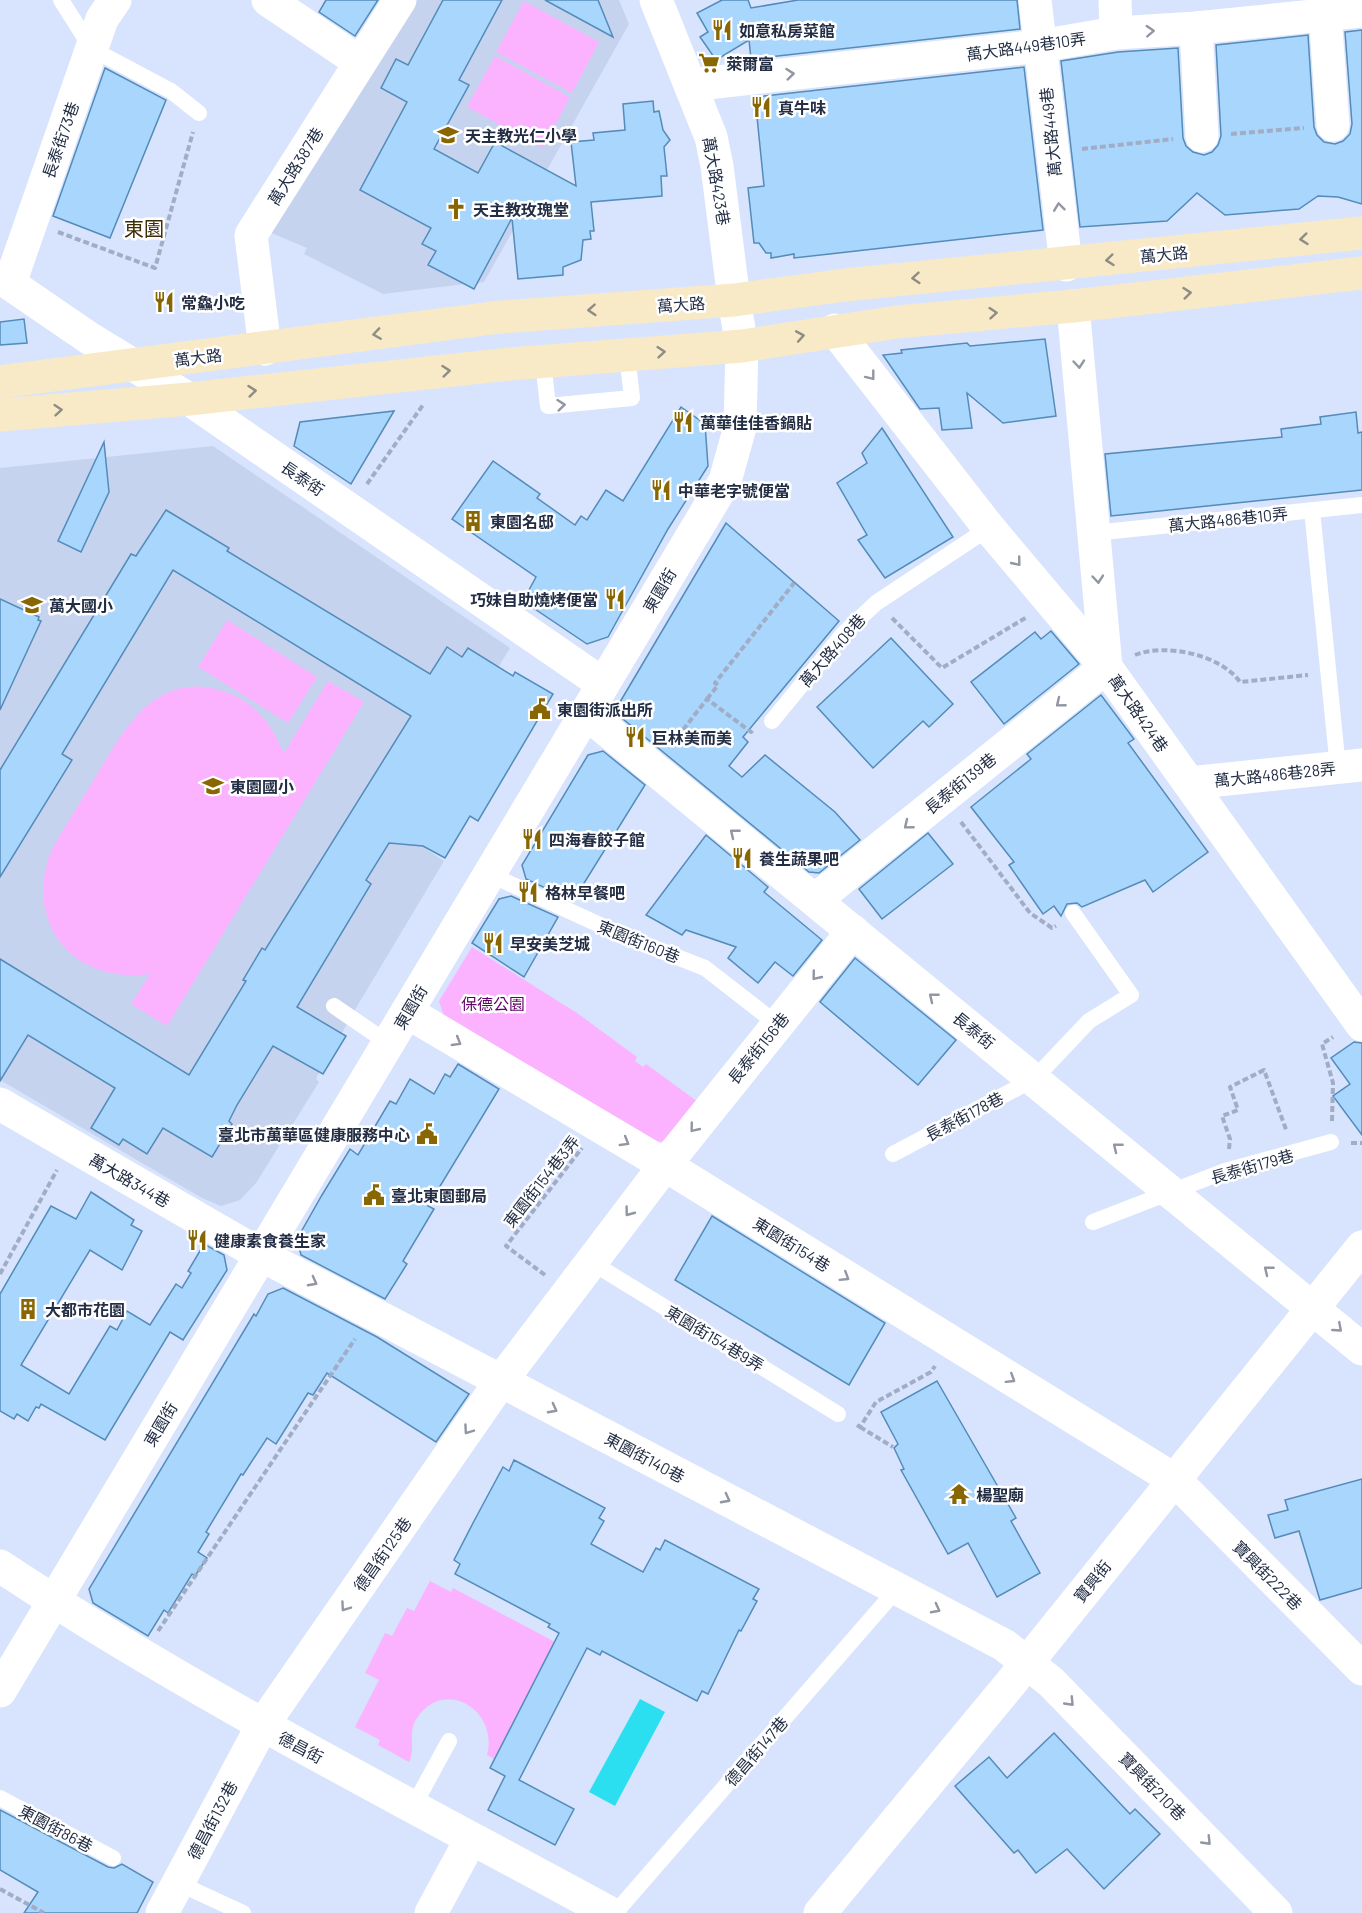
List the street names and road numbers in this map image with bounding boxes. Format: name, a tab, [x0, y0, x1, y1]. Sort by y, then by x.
street label: 萬大路449巷10弄	[965, 28, 1087, 64]
street label: 萬大路449巷	[1036, 86, 1064, 178]
street label: 長泰街73巷	[38, 99, 82, 181]
street label: 萬大路387巷	[264, 124, 326, 208]
street label: 萬大路423巷	[700, 135, 734, 227]
street label: 萬大路	[1139, 242, 1189, 266]
street label: 萬大路	[656, 293, 706, 315]
street label: 萬大路	[173, 345, 223, 369]
street label: 長泰街	[278, 457, 328, 499]
street label: 萬大路486巷10弄	[1167, 503, 1289, 535]
street label: 東園街	[638, 565, 680, 615]
street label: 萬大路408巷	[795, 610, 869, 690]
street label: 萬大路424巷	[1105, 671, 1173, 755]
street label: 長泰街139巷	[921, 748, 999, 818]
street label: 萬大路486巷28弄	[1213, 758, 1337, 790]
street label: 東園街160巷	[595, 916, 683, 966]
street label: 東園街	[389, 982, 431, 1032]
street label: 長泰街	[949, 1008, 999, 1052]
street label: 長泰街156巷	[724, 1009, 792, 1087]
street label: 長泰街178巷	[922, 1088, 1006, 1144]
street label: 東園街154巷3弄	[499, 1131, 583, 1231]
street label: 長泰街179巷	[1208, 1145, 1296, 1187]
street label: 萬大路344巷	[86, 1149, 174, 1211]
street label: 東園街154巷	[750, 1213, 834, 1275]
street label: 東園街154巷9弄	[663, 1301, 767, 1375]
street label: 東園街	[139, 1399, 181, 1449]
street label: 東園街140巷	[602, 1428, 688, 1486]
street label: 德昌街125巷	[349, 1513, 415, 1595]
street label: 寶興街222巷	[1230, 1537, 1306, 1613]
street label: 寶興街	[1070, 1556, 1114, 1606]
street label: 德昌街147巷	[721, 1712, 791, 1790]
street label: 德昌街	[275, 1727, 327, 1767]
street label: 寶興街210巷	[1116, 1748, 1190, 1824]
street label: 德昌街132巷	[183, 1777, 241, 1863]
street label: 東園街86巷	[16, 1801, 96, 1855]

